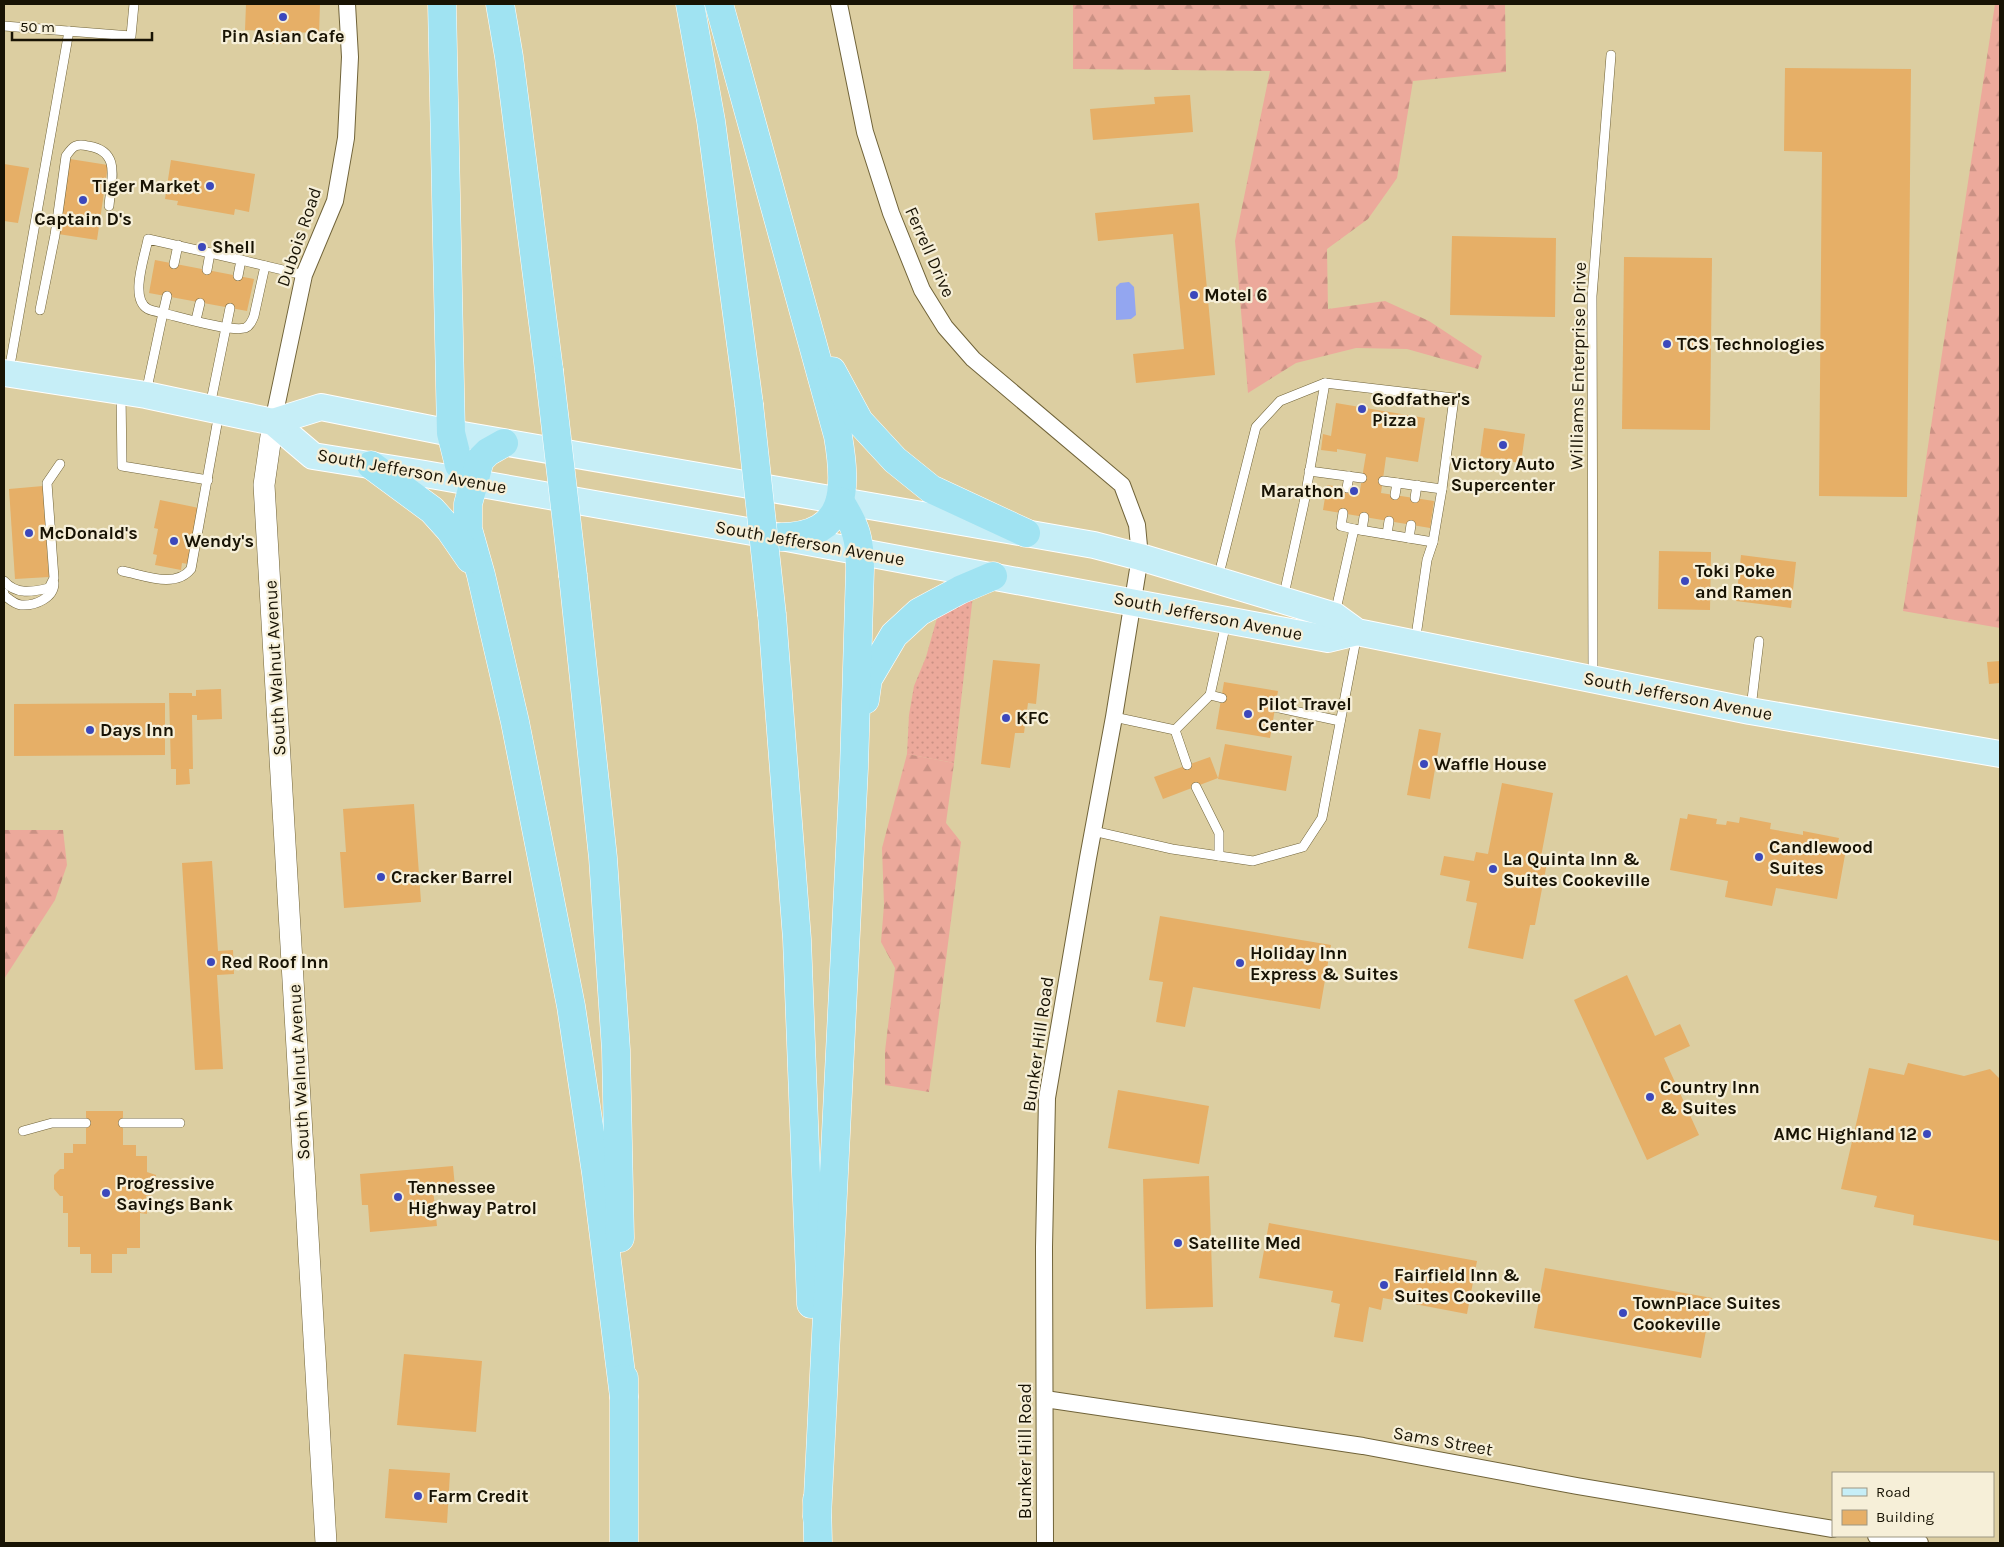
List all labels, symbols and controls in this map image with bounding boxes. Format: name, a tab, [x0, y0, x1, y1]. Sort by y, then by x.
scale bar	[12, 10, 152, 42]
marker: Pin Asian Cafe	[277, 11, 289, 23]
text: 50 m	[20, 18, 55, 36]
place label: Pin Asian Cafe	[221, 25, 345, 47]
place label: Tiger Market	[92, 175, 200, 197]
marker: Tiger Market	[204, 180, 216, 192]
street label: Dubois Road	[272, 184, 326, 290]
marker: Captain D's	[77, 194, 89, 206]
street label: Ferrell Drive	[900, 203, 960, 301]
place label: Captain D's	[34, 208, 132, 230]
place label: Shell	[212, 236, 255, 258]
marker: Shell	[196, 241, 208, 253]
street label: Williams Enterprise Drive	[1565, 262, 1591, 470]
place label: Motel 6	[1204, 284, 1268, 306]
marker: Motel 6	[1188, 289, 1200, 301]
place label: TCS Technologies	[1677, 333, 1825, 355]
marker: TCS Technologies	[1661, 338, 1673, 350]
place label: Godfather's Pizza	[1372, 388, 1470, 431]
marker: Godfather's Pizza	[1356, 403, 1368, 415]
marker: Victory Auto Supercenter	[1497, 439, 1509, 451]
street label: South Jefferson Avenue	[316, 444, 508, 498]
place label: Victory Auto Supercenter	[1451, 453, 1555, 496]
place label: Marathon	[1260, 480, 1344, 502]
marker: Marathon	[1348, 485, 1360, 497]
street label: South Jefferson Avenue	[714, 516, 906, 570]
place label: McDonald's	[39, 522, 138, 544]
marker: McDonald's	[23, 527, 35, 539]
place label: Wendy's	[184, 530, 254, 552]
marker: Wendy's	[168, 535, 180, 547]
place label: Toki Poke and Ramen	[1695, 560, 1792, 603]
marker: Toki Poke and Ramen	[1679, 575, 1691, 587]
street label: South Walnut Avenue	[259, 580, 291, 756]
street label: South Jefferson Avenue	[1112, 587, 1304, 645]
street label: South Jefferson Avenue	[1582, 667, 1774, 725]
place label: Pilot Travel Center	[1258, 693, 1352, 736]
place label: KFC	[1016, 707, 1049, 729]
marker: Pilot Travel Center	[1242, 708, 1254, 720]
marker: KFC	[1000, 712, 1012, 724]
place label: Days Inn	[100, 719, 174, 741]
marker: Days Inn	[84, 724, 96, 736]
place label: Waffle House	[1434, 753, 1547, 775]
marker: Waffle House	[1418, 758, 1430, 770]
place label: Candlewood Suites	[1769, 836, 1873, 879]
place label: La Quinta Inn & Suites Cookeville	[1503, 848, 1650, 891]
marker: Candlewood Suites	[1753, 851, 1765, 863]
marker: La Quinta Inn & Suites Cookeville	[1487, 863, 1499, 875]
place label: Cracker Barrel	[391, 866, 513, 888]
marker: Cracker Barrel	[375, 871, 387, 883]
place label: Holiday Inn Express & Suites	[1250, 942, 1398, 985]
place label: Red Roof Inn	[221, 951, 329, 973]
marker: Red Roof Inn	[205, 956, 217, 968]
marker: Holiday Inn Express & Suites	[1234, 957, 1246, 969]
street label: Bunker Hill Road	[1018, 975, 1058, 1113]
street label: South Walnut Avenue	[283, 984, 315, 1160]
place label: Country Inn & Suites	[1660, 1076, 1760, 1119]
marker: Country Inn & Suites	[1644, 1091, 1656, 1103]
place label: AMC Highland 12	[1774, 1123, 1917, 1145]
marker: AMC Highland 12	[1921, 1128, 1933, 1140]
place label: Progressive Savings Bank	[116, 1172, 233, 1215]
place label: Tennessee Highway Patrol	[408, 1176, 537, 1219]
marker: Progressive Savings Bank	[100, 1187, 112, 1199]
marker: Tennessee Highway Patrol	[392, 1191, 404, 1203]
place label: Satellite Med	[1188, 1232, 1301, 1254]
marker: Satellite Med	[1172, 1237, 1184, 1249]
place label: Fairfield Inn & Suites Cookeville	[1394, 1264, 1541, 1307]
marker: Fairfield Inn & Suites Cookeville	[1378, 1279, 1390, 1291]
place label: TownPlace Suites Cookeville	[1633, 1292, 1781, 1335]
marker: TownPlace Suites Cookeville	[1617, 1307, 1629, 1319]
street label: Bunker Hill Road	[1014, 1383, 1036, 1519]
street label: Sams Street	[1391, 1421, 1495, 1461]
legend	[1832, 1472, 1994, 1537]
text: Road	[1876, 1483, 1911, 1501]
place label: Farm Credit	[428, 1485, 529, 1507]
marker: Farm Credit	[412, 1490, 424, 1502]
text: Building	[1876, 1508, 1934, 1526]

